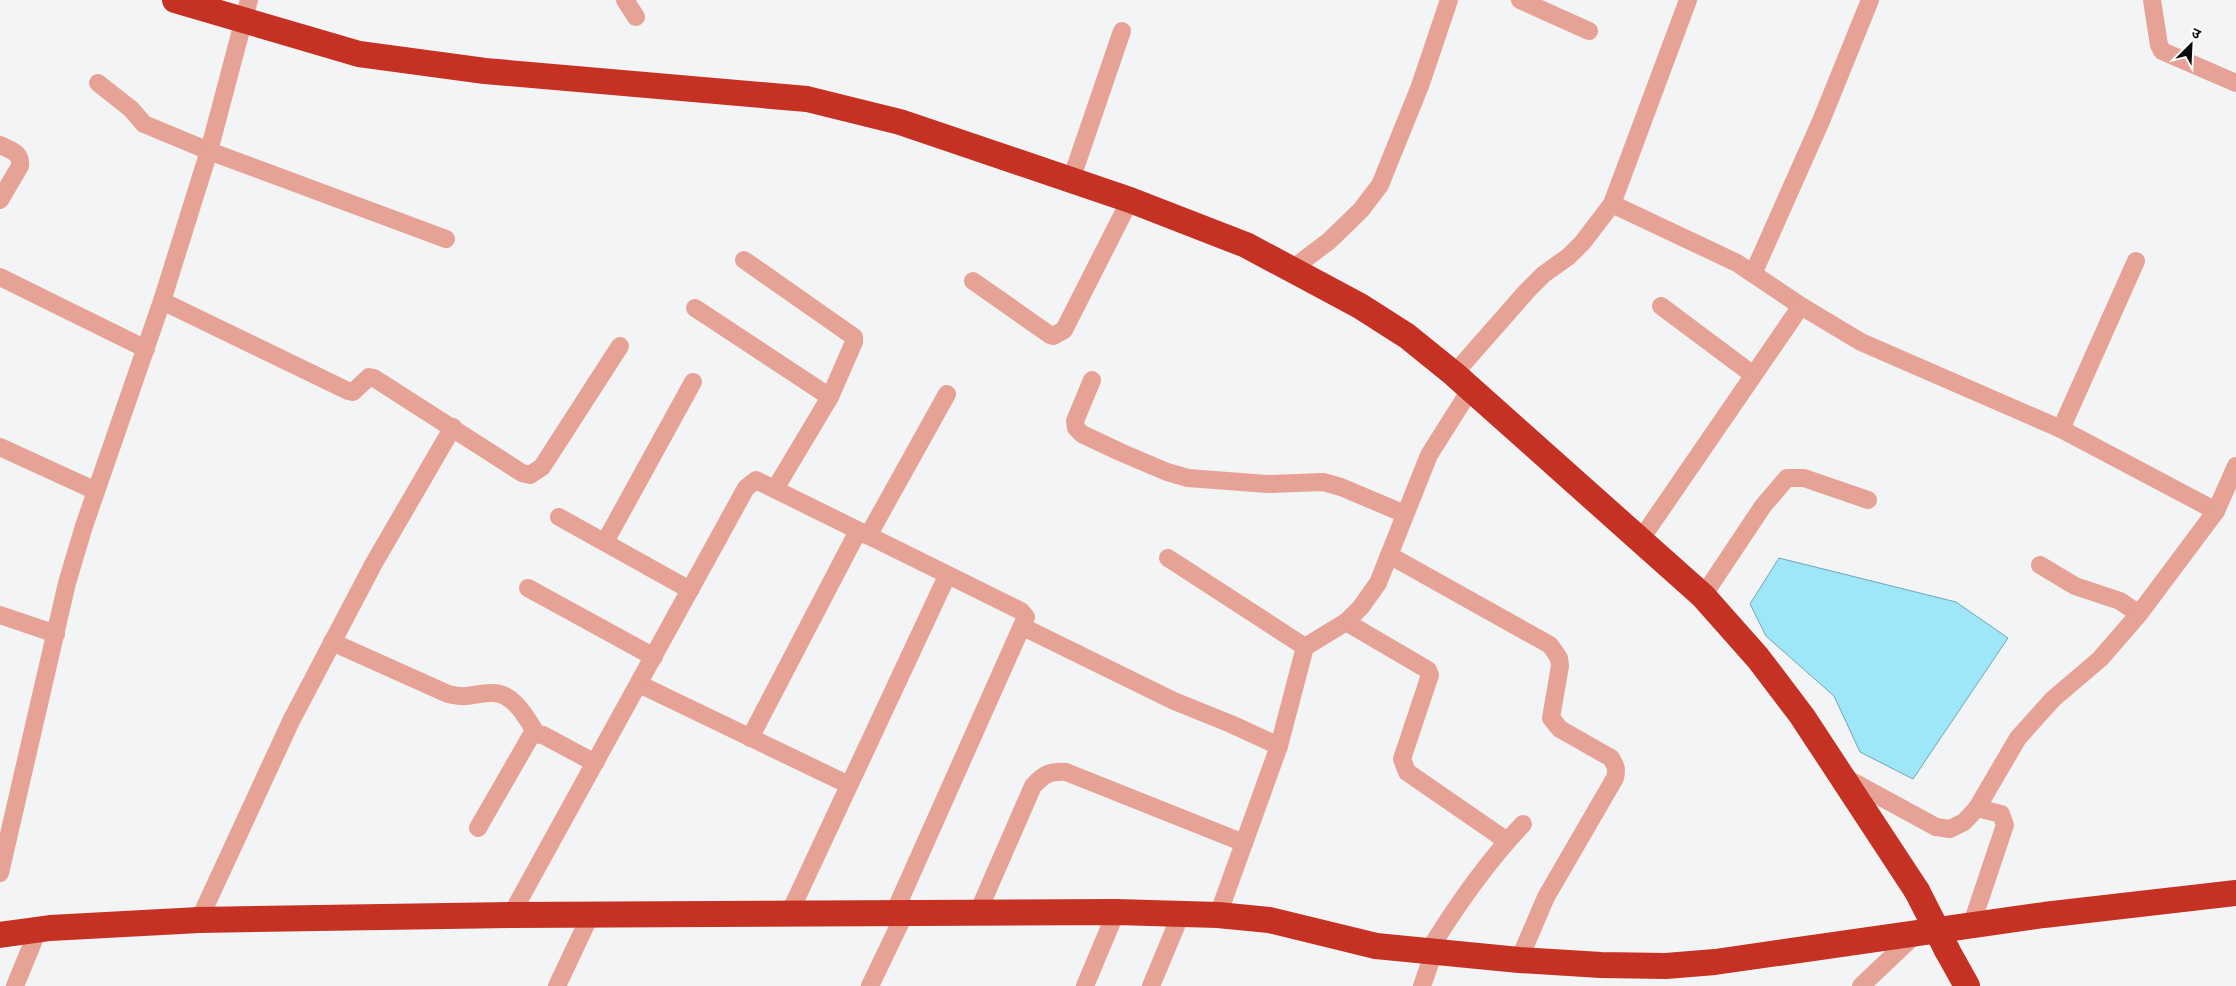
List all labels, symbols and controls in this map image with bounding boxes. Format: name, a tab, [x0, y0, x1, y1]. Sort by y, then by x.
north arrow	[2166, 20, 2216, 70]
text: उ	[2189, 23, 2204, 43]

